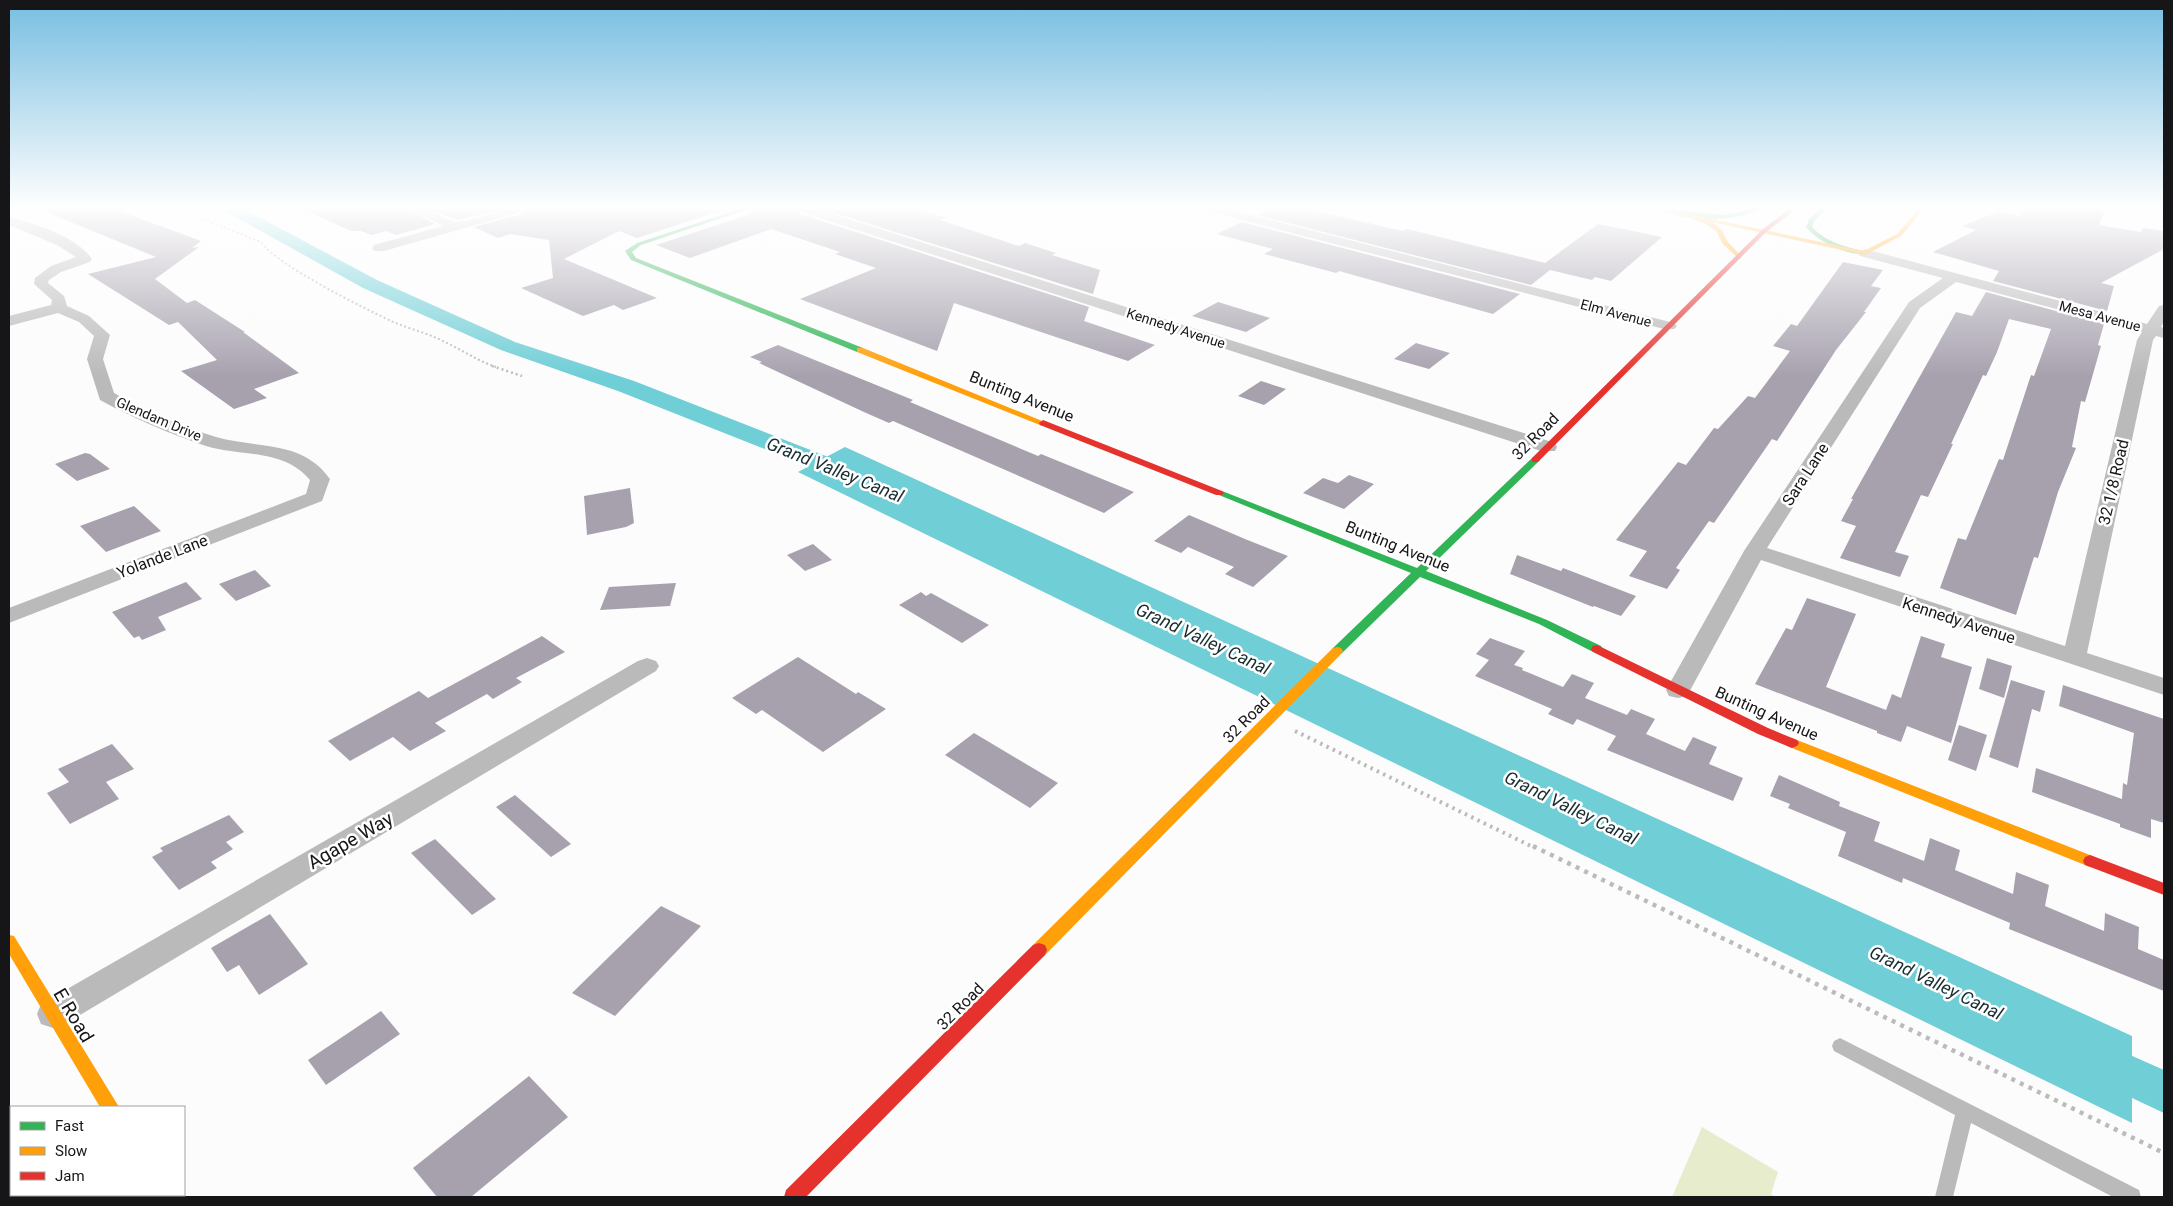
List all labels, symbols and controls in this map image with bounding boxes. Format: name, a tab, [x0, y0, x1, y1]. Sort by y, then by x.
street label: Elm Avenue	[1579, 296, 1653, 330]
street label: Mesa Avenue	[2057, 297, 2143, 335]
street label: Kennedy Avenue	[1125, 305, 1227, 351]
street label: Bunting Avenue	[967, 367, 1077, 426]
street label: Glendam Drive	[114, 394, 204, 444]
street label: 32 Road	[1508, 409, 1563, 464]
water label: Grand Valley Canal	[764, 433, 907, 507]
street label: 32 1/8 Road	[2094, 437, 2133, 527]
street label: Sara Lane	[1778, 439, 1833, 509]
street label: Bunting Avenue	[1343, 517, 1453, 576]
street label: Yolande Lane	[114, 530, 210, 582]
street label: Kennedy Avenue	[1900, 593, 2018, 648]
water label: Grand Valley Canal	[1133, 598, 1274, 679]
street label: Bunting Avenue	[1712, 682, 1821, 745]
street label: 32 Road	[1219, 692, 1274, 747]
water label: Grand Valley Canal	[1501, 766, 1642, 849]
street label: Agape Way	[304, 807, 397, 874]
water label: Grand Valley Canal	[1866, 941, 2007, 1024]
street label: 32 Road	[933, 979, 988, 1034]
street label: E Road	[48, 984, 99, 1047]
legend	[10, 1106, 185, 1196]
text: Fast	[55, 1117, 84, 1135]
text: Slow	[55, 1142, 87, 1160]
text: Jam	[55, 1167, 85, 1185]

